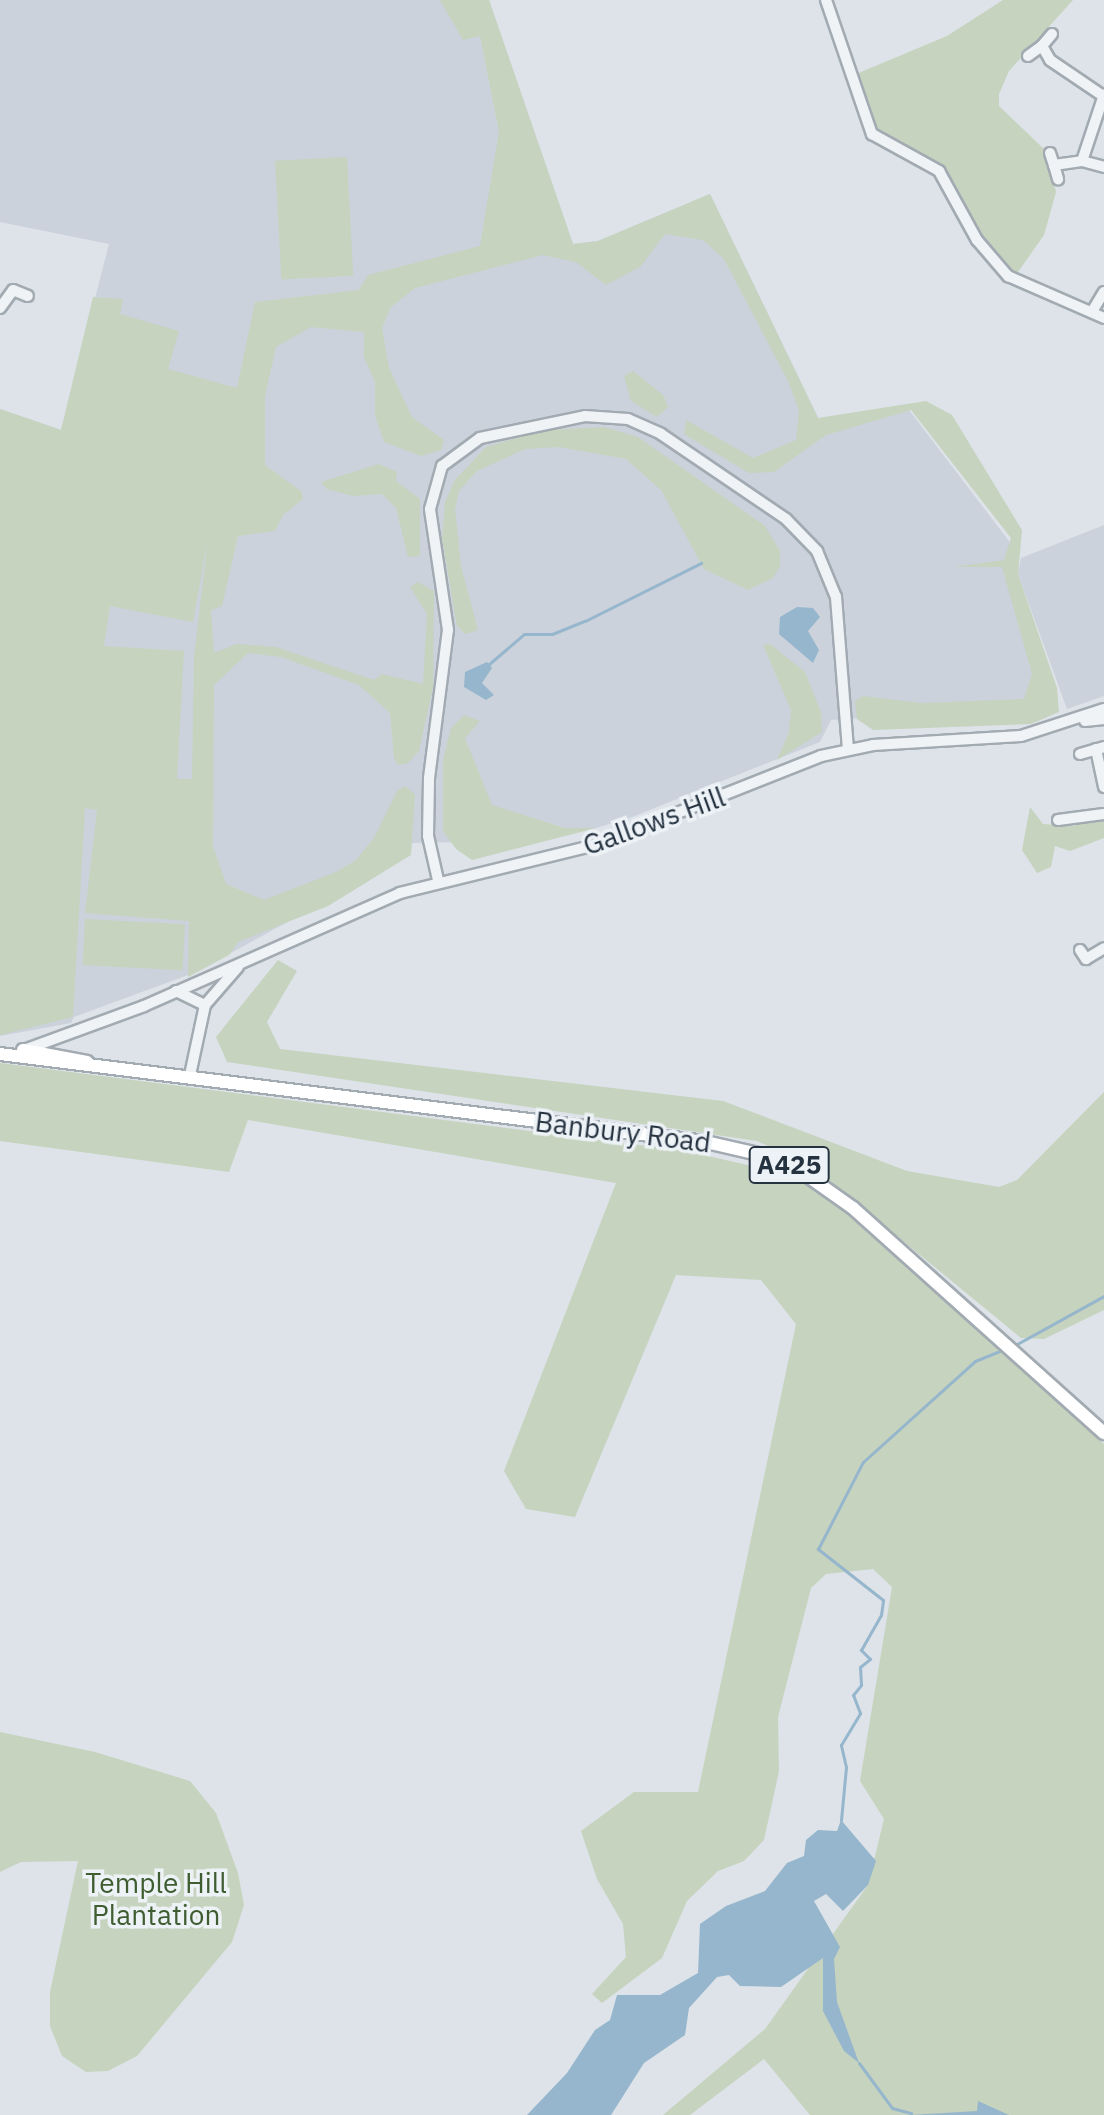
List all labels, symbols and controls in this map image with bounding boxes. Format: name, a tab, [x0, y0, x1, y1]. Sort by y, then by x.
street label: Gallows Hill	[578, 780, 730, 862]
street label: Banbury Road	[533, 1105, 713, 1159]
road number: A425	[747, 1143, 831, 1187]
park label: Temple Hill Plantation	[85, 1866, 227, 1932]

